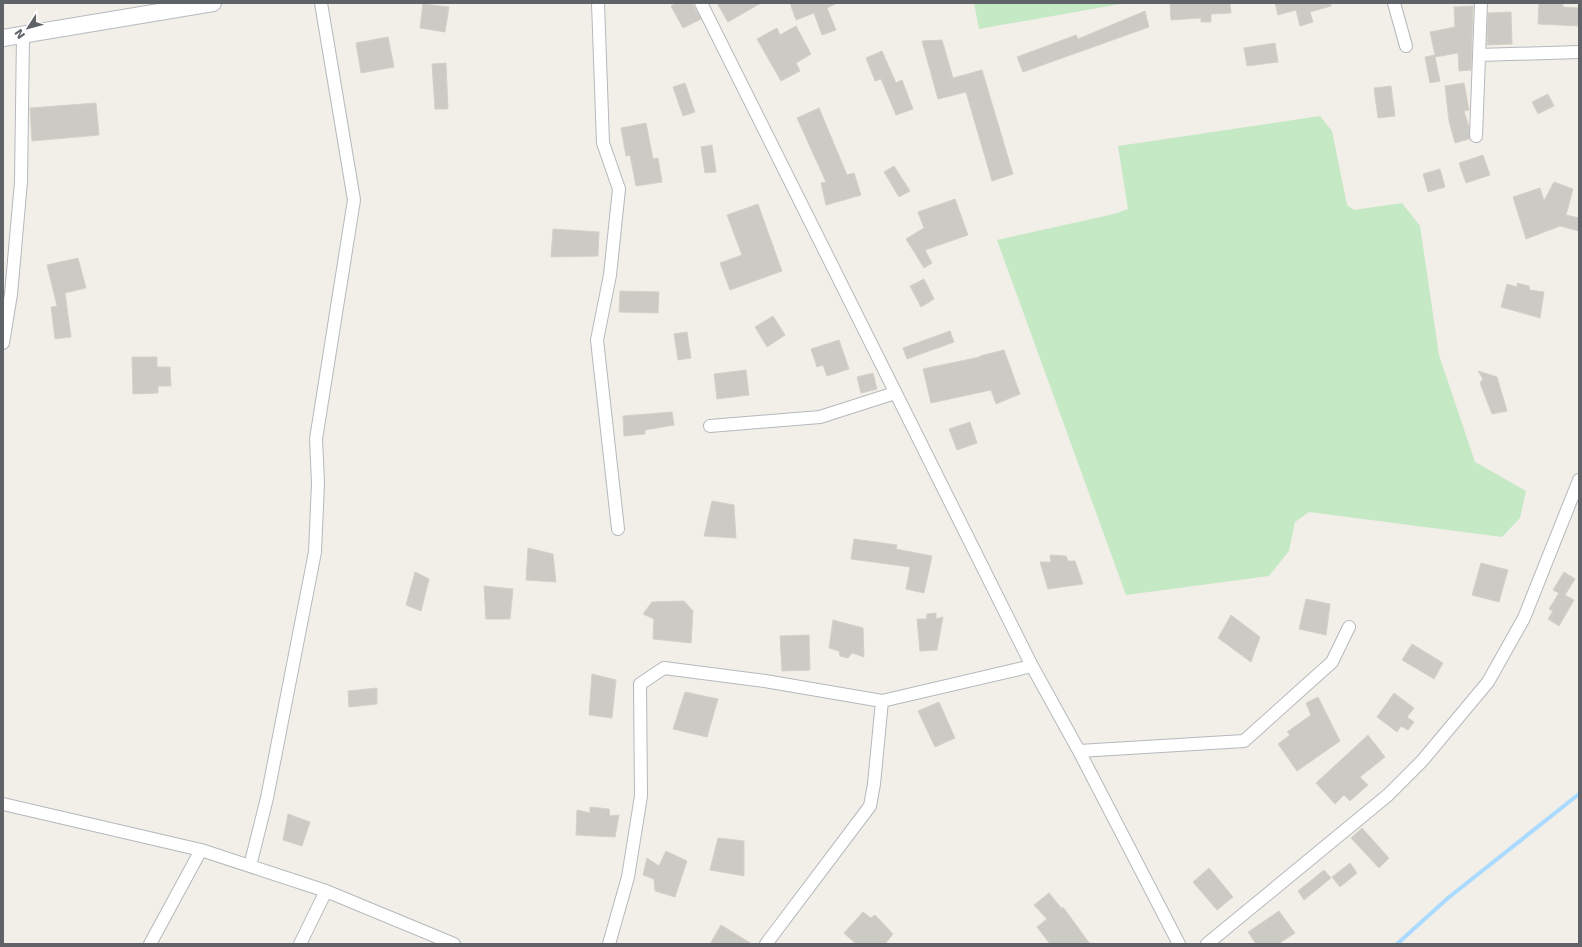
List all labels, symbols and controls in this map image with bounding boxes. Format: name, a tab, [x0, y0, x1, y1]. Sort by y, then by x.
north arrow	[8, 8, 48, 48]
text: N	[12, 26, 28, 41]

